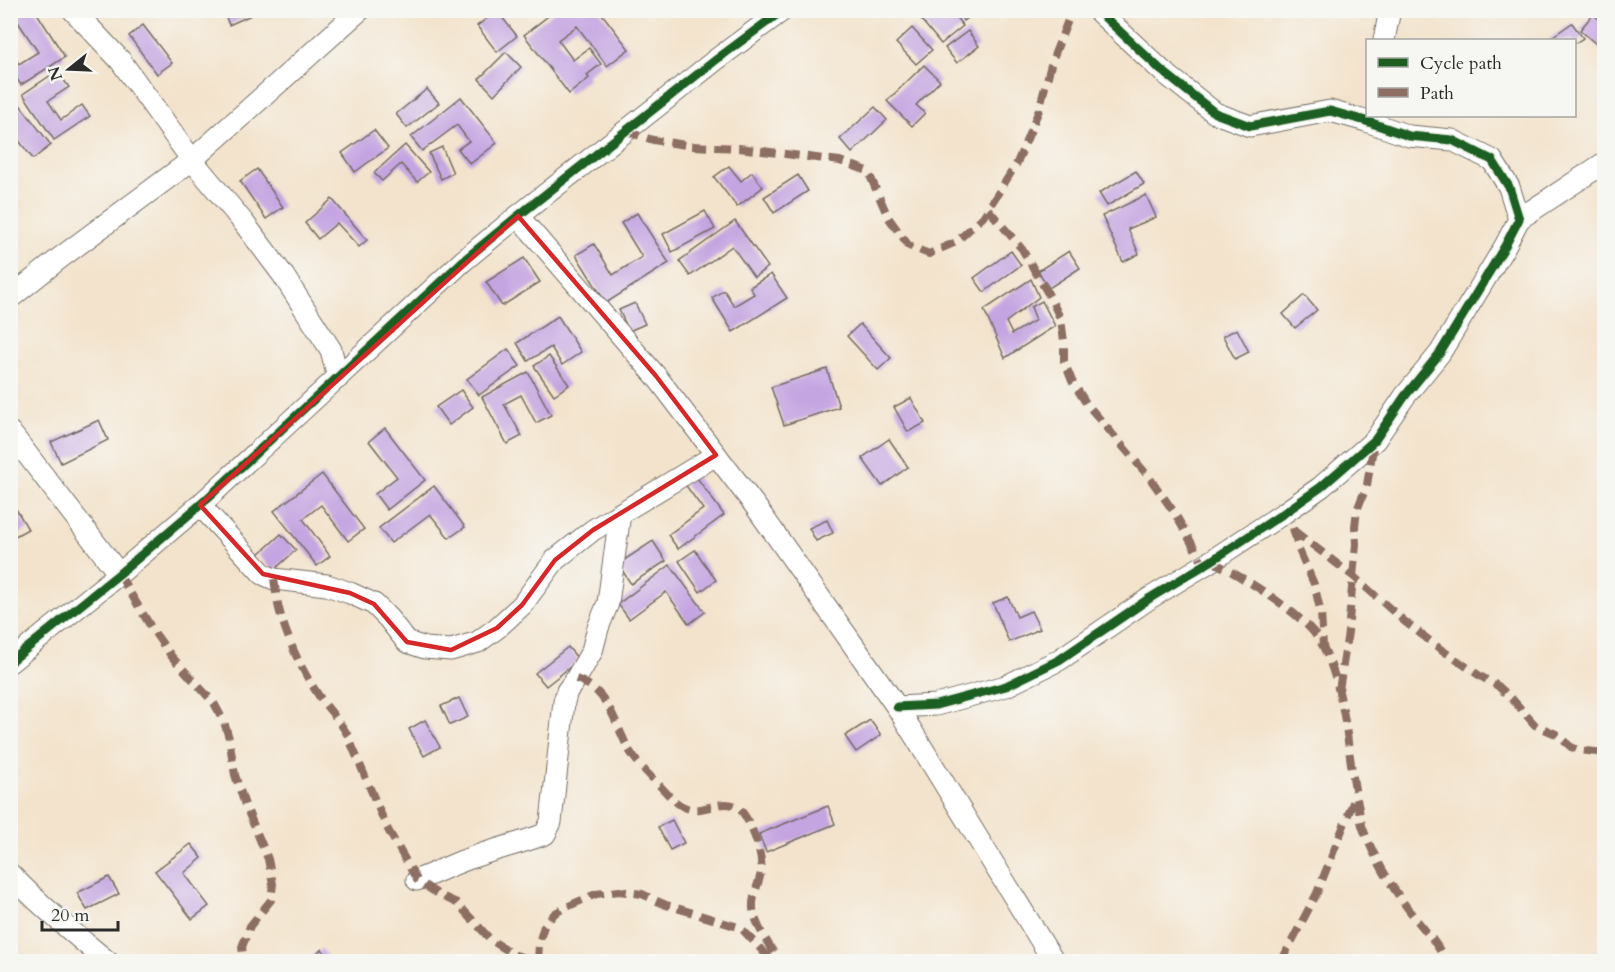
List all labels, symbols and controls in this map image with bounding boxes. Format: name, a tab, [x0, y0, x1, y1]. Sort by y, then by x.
north arrow	[39, 39, 99, 99]
legend	[1366, 39, 1576, 117]
text: Cycle path	[1420, 51, 1502, 76]
text: N	[43, 63, 68, 83]
text: Path	[1420, 81, 1454, 106]
scale bar	[42, 894, 118, 932]
text: 20 m	[51, 903, 90, 928]

